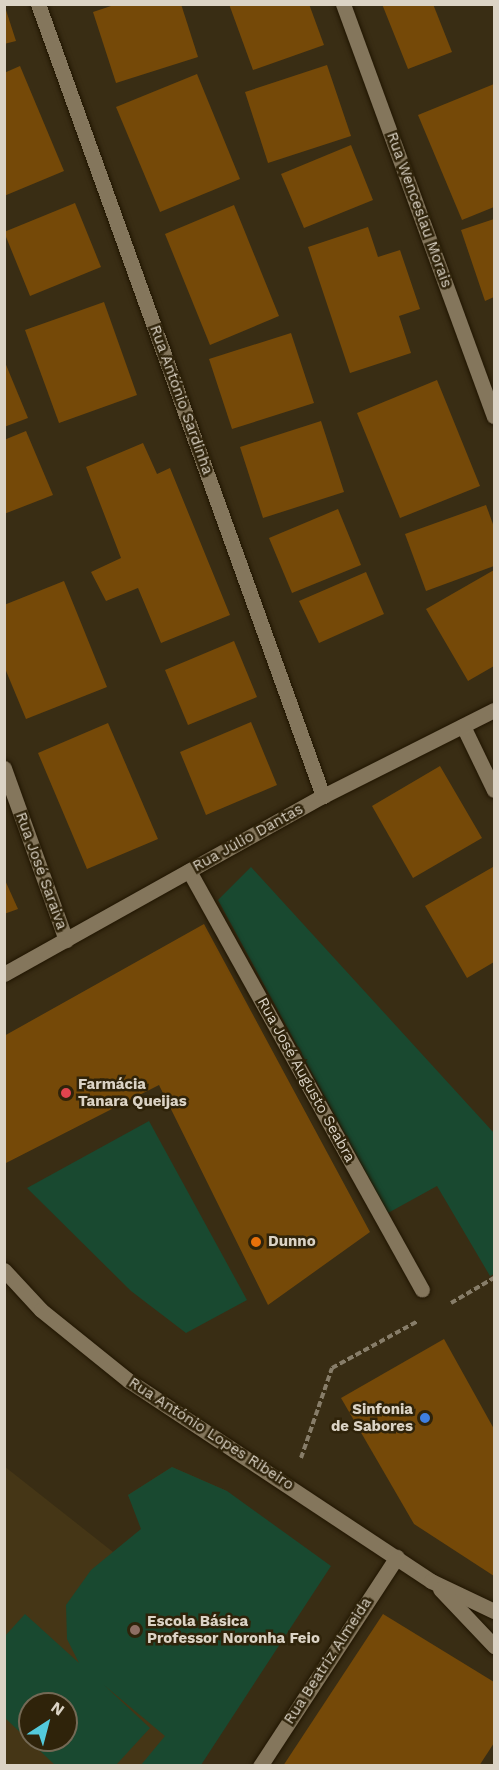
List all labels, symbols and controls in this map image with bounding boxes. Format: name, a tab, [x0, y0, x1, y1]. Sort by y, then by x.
street label: Rua Wenceslau Morais	[382, 129, 456, 291]
street label: Rua António Sardinha	[145, 322, 217, 478]
street label: Rua Júlio Dantas	[189, 800, 307, 876]
street label: Rua José Saraiva	[11, 810, 71, 932]
street label: Rua José Augusto Seabra	[253, 994, 359, 1166]
place label: Farmácia Tanara Queijas	[78, 1075, 187, 1110]
marker: Farmácia Tanara Queijas	[59, 1086, 73, 1100]
place label: Dunno	[268, 1233, 316, 1251]
marker: Dunno	[249, 1235, 263, 1249]
street label: Rua António Lopes Ribeiro	[125, 1374, 297, 1494]
place label: Sinfonia de Sabores	[331, 1400, 413, 1435]
marker: Sinfonia de Sabores	[418, 1411, 432, 1425]
street label: Rua Beatriz Almeida	[280, 1594, 376, 1728]
place label: Escola Básica Professor Noronha Feio	[147, 1612, 320, 1647]
marker: Escola Básica Professor Noronha Feio	[128, 1623, 142, 1637]
north arrow	[18, 1692, 78, 1752]
text: N	[47, 1697, 68, 1720]

